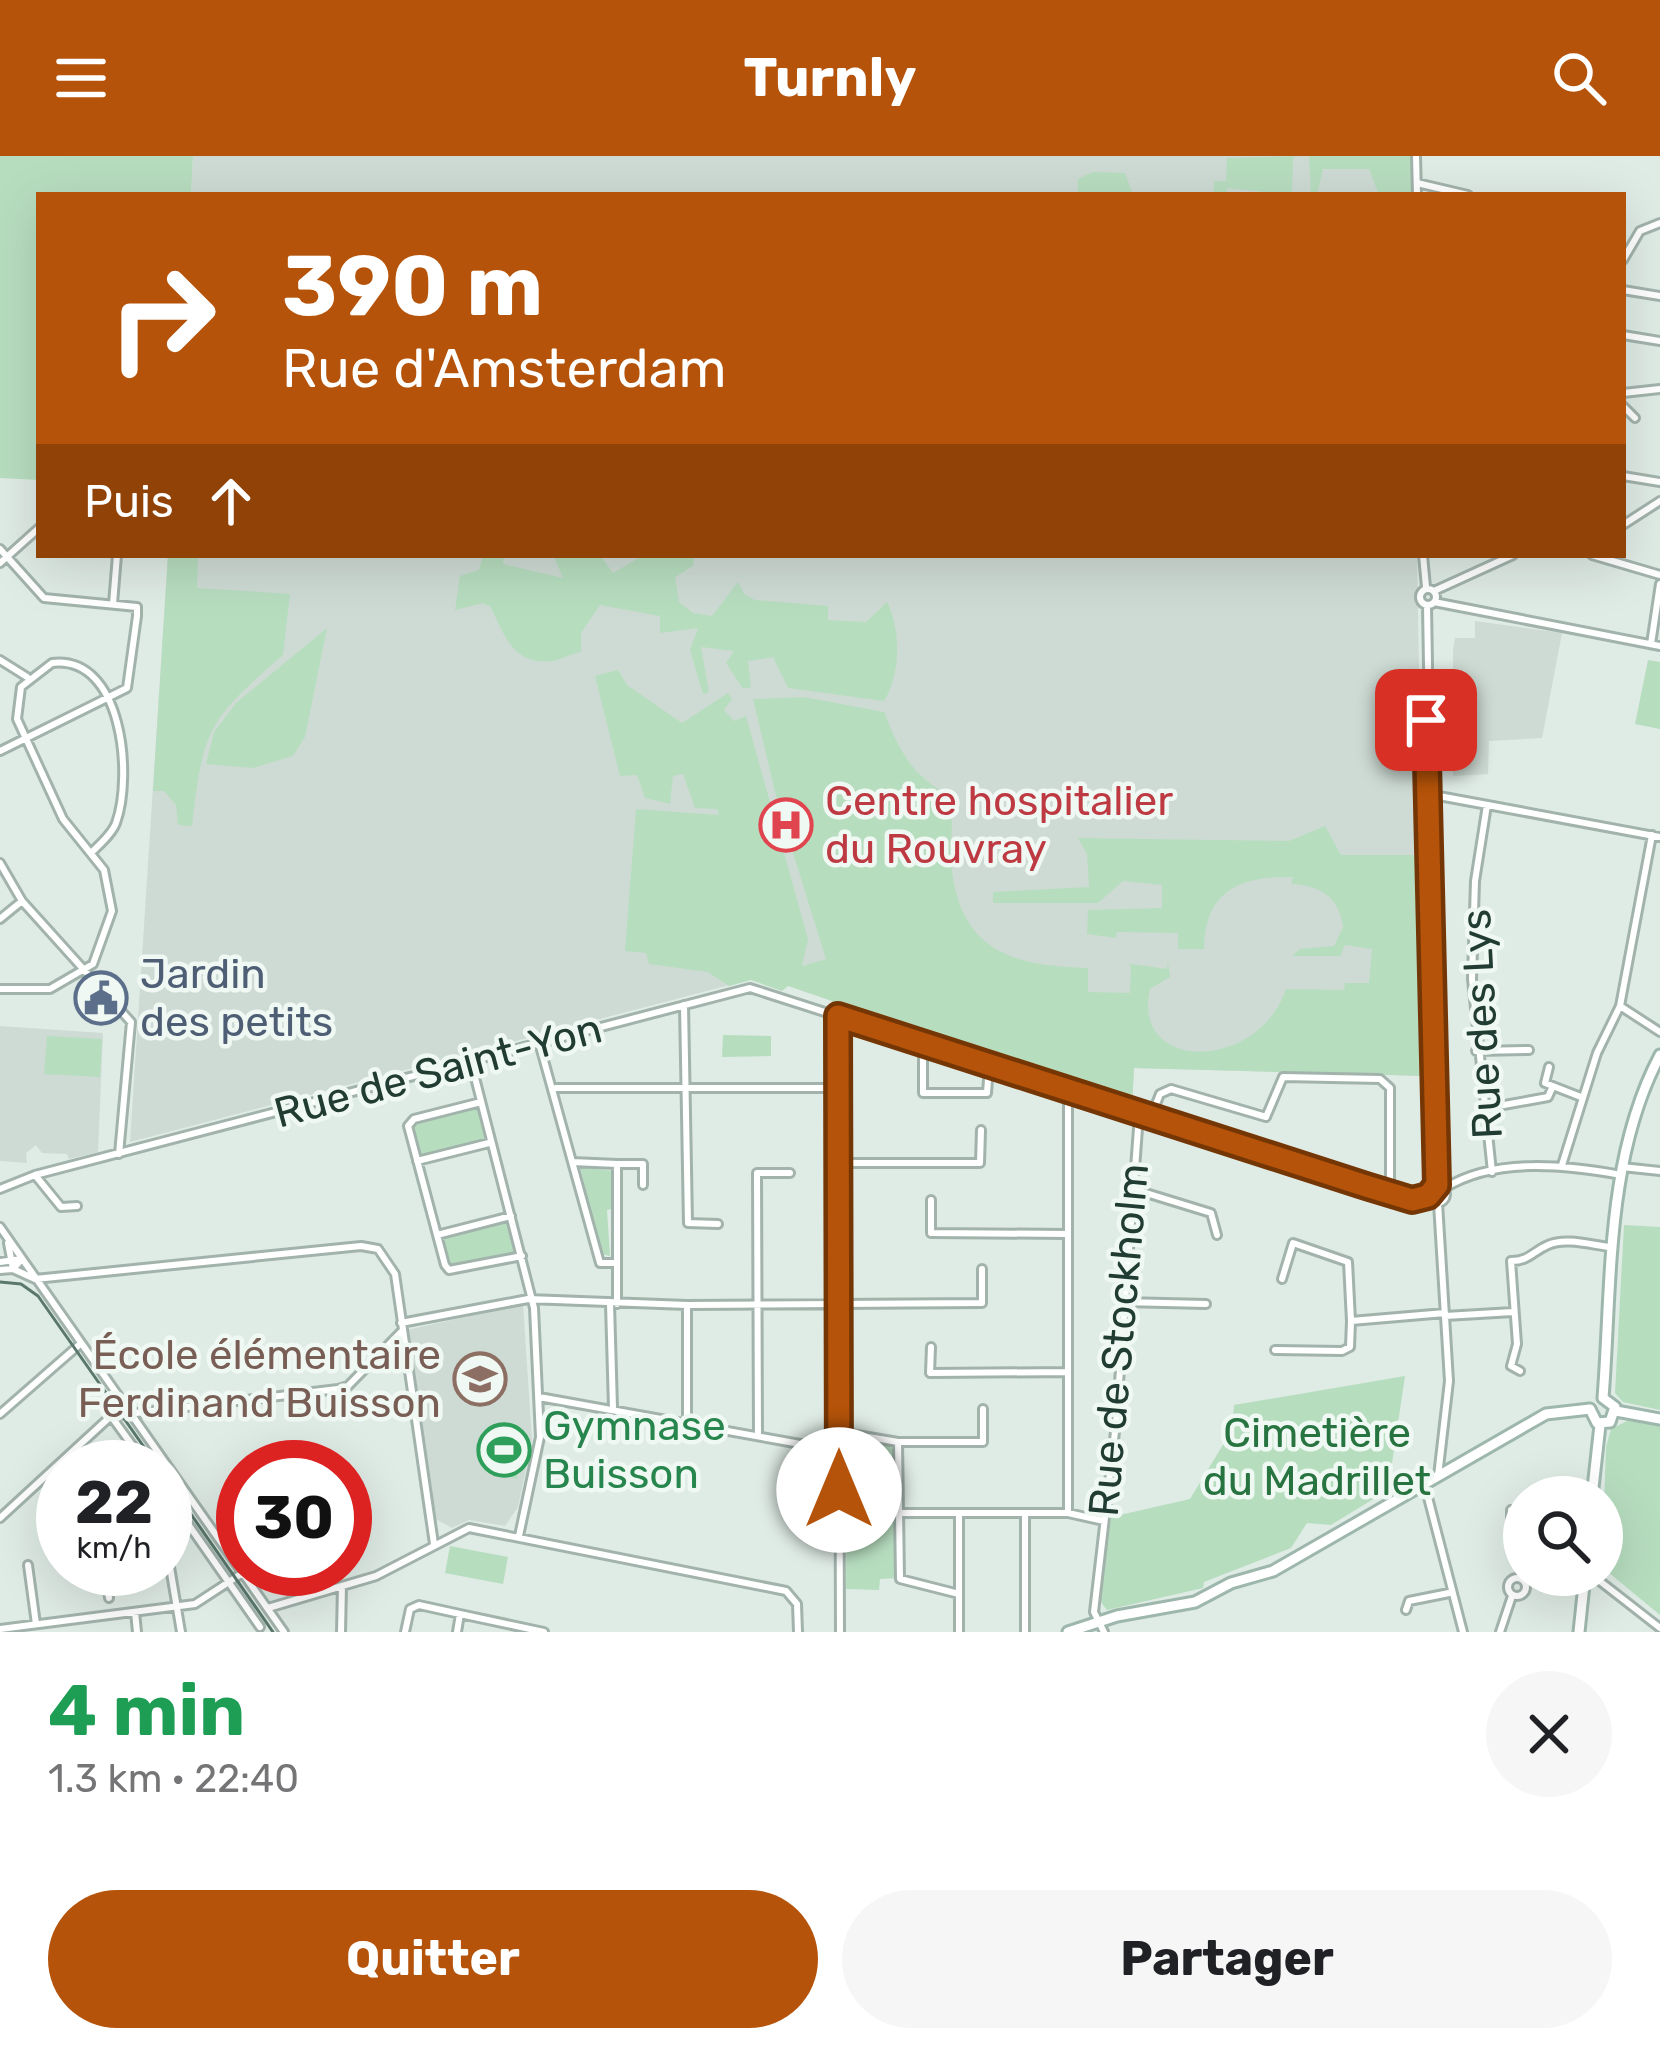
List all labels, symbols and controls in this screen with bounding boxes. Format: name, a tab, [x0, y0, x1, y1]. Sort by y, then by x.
icon: menu	[48, 45, 114, 111]
icon: search	[1546, 45, 1612, 111]
text: Turnly	[744, 46, 916, 110]
text: 390 m	[282, 236, 543, 336]
icon: right	[84, 240, 240, 396]
text: Rue d'Amsterdam	[282, 337, 727, 401]
icon: ahead	[198, 468, 264, 534]
text: Puis	[84, 475, 174, 528]
pin	[1375, 669, 1477, 771]
icon: arrive	[1393, 687, 1459, 753]
place label: Centre hospitalier du Rouvray	[825, 776, 1173, 874]
hospital icon: Centre hospitalier du Rouvray	[758, 797, 814, 853]
street label: Rue des Lys	[1451, 908, 1513, 1140]
place label: Jardin des petits	[140, 949, 333, 1047]
public building icon: Jardin des petits	[73, 970, 129, 1026]
street label: Rue de Saint-Yon	[269, 1003, 607, 1139]
street label: Rue de Stockholm	[1079, 1161, 1159, 1519]
place label: École élémentaire Ferdinand Buisson	[77, 1330, 441, 1428]
school or university icon: École élémentaire Ferdinand Buisson	[452, 1351, 508, 1407]
place label: Gymnase Buisson	[543, 1401, 726, 1499]
park label: Cimetière du Madrillet	[1203, 1408, 1431, 1506]
sports icon: Gymnase Buisson	[476, 1422, 532, 1478]
position arrow	[776, 1427, 902, 1553]
speed limit sign: 30	[216, 1440, 372, 1596]
text: 22	[75, 1467, 153, 1538]
map controls	[1503, 1476, 1623, 1596]
button: search	[1503, 1476, 1623, 1596]
text: km/h	[77, 1530, 151, 1566]
text: 4 min	[48, 1668, 245, 1753]
button: close	[1486, 1671, 1612, 1797]
text: 1.3 km · 22:40	[48, 1756, 299, 1802]
button: Quitter	[48, 1890, 818, 2028]
button: Partager	[842, 1890, 1612, 2028]

